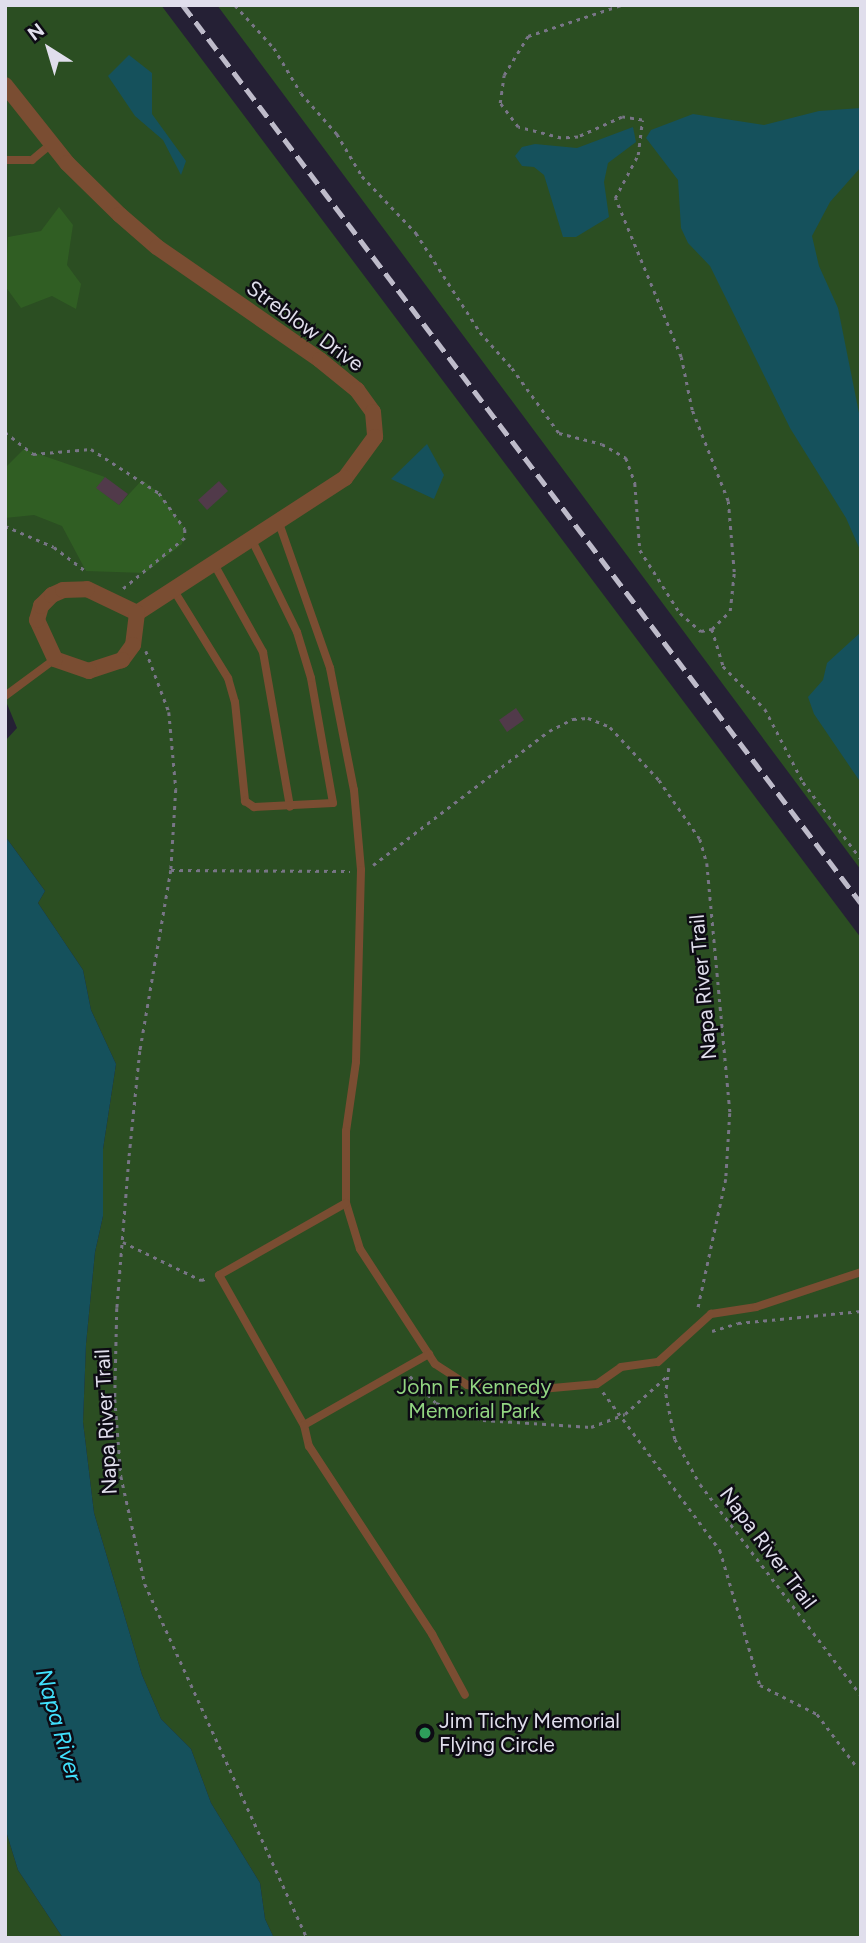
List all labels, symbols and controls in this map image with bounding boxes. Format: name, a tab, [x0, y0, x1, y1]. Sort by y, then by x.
north arrow	[14, 14, 84, 84]
text: N	[23, 18, 49, 45]
street label: Streblow Drive	[242, 275, 368, 377]
street label: Napa River Trail	[684, 913, 722, 1061]
street label: Napa River Trail	[90, 1349, 122, 1495]
park label: John F. Kennedy Memorial Park	[397, 1374, 551, 1424]
street label: Napa River Trail	[714, 1482, 822, 1614]
water label: Napa River	[30, 1665, 88, 1785]
place label: Jim Tichy Memorial Flying Circle	[439, 1708, 620, 1758]
marker: Jim Tichy Memorial Flying Circle	[417, 1725, 433, 1741]

